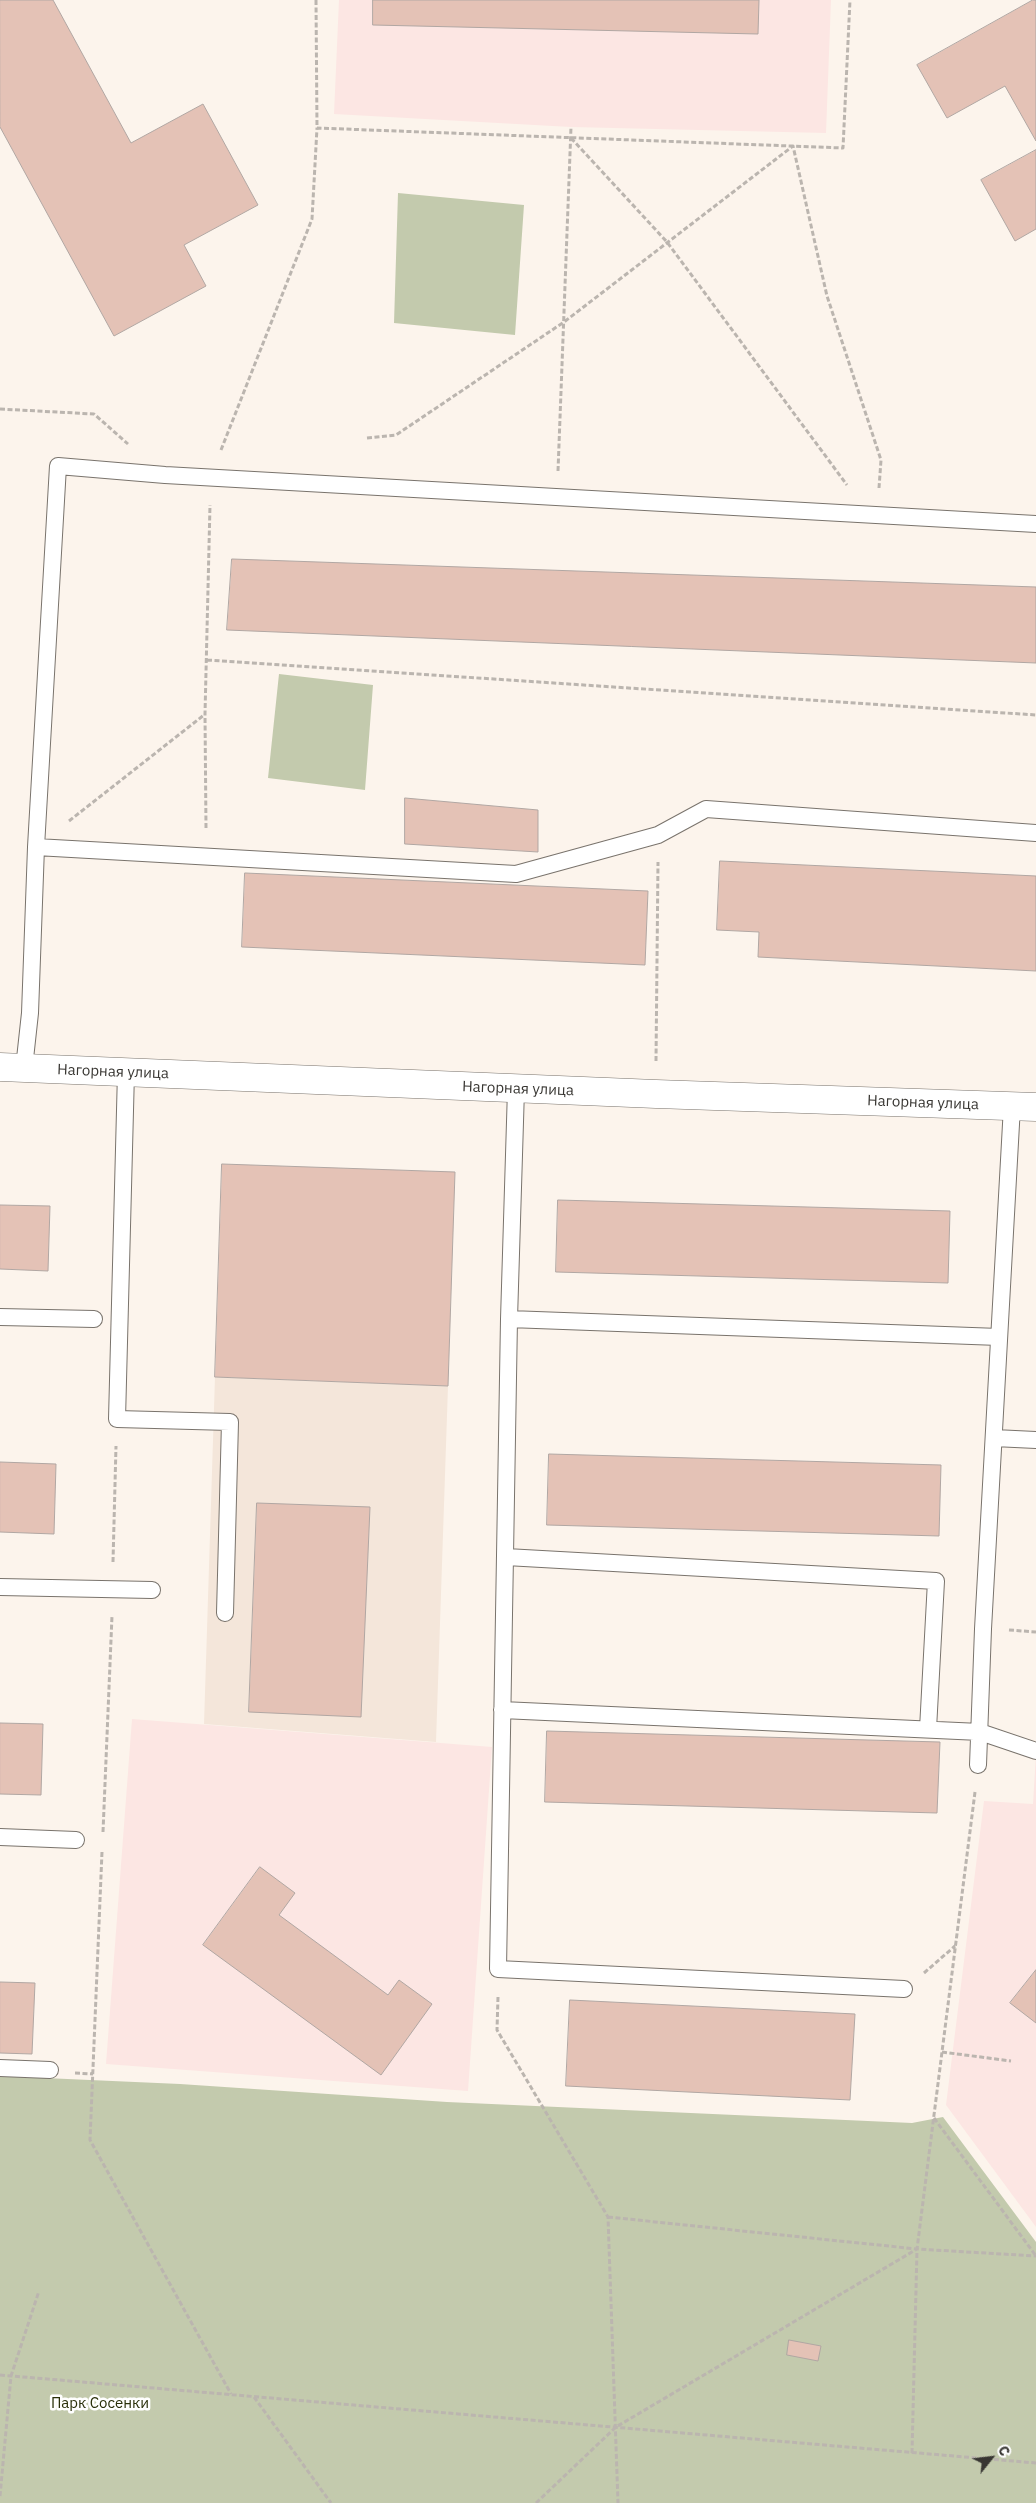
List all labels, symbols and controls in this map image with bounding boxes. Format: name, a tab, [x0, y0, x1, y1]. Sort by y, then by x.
street label: Нагорная улица	[57, 1061, 169, 1083]
street label: Нагорная улица	[462, 1078, 574, 1100]
street label: Нагорная улица	[867, 1092, 979, 1114]
park label: Парк Сосенки	[51, 2395, 149, 2413]
north arrow	[966, 2433, 1016, 2483]
text: С	[994, 2442, 1014, 2459]

